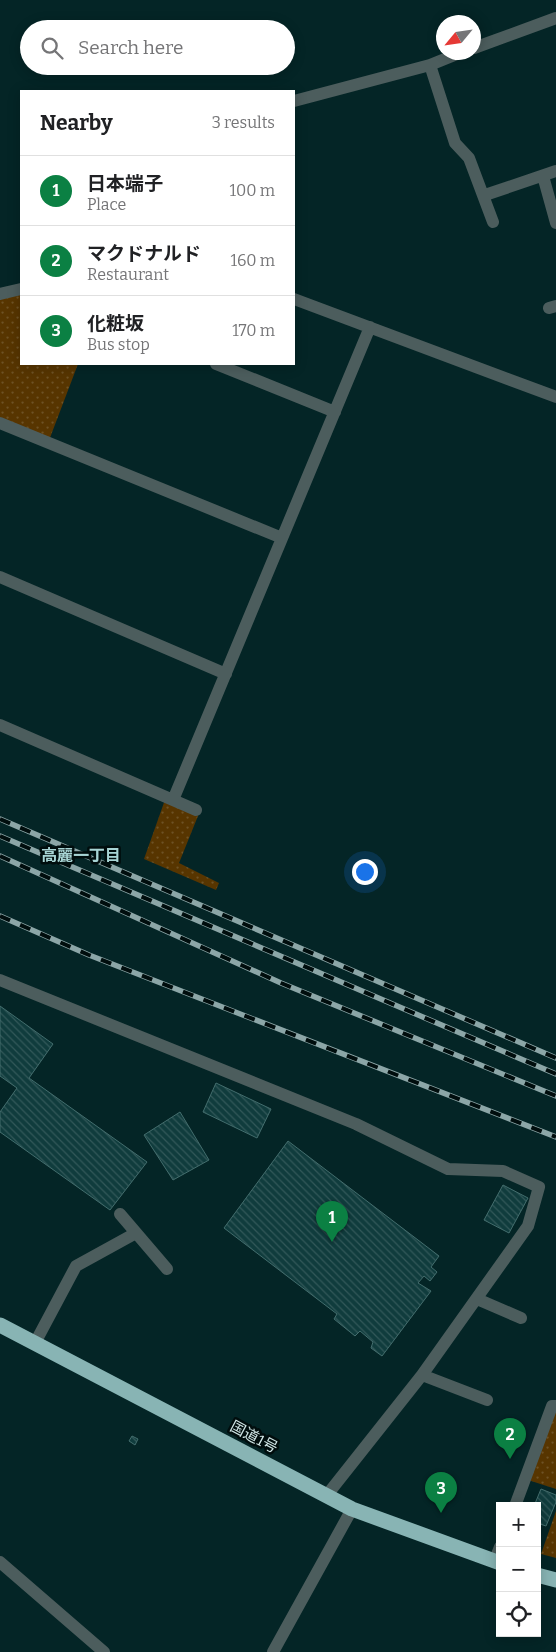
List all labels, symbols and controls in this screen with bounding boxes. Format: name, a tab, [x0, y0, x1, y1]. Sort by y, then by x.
north arrow	[436, 15, 481, 60]
search box	[20, 20, 295, 75]
icon: search	[38, 34, 66, 62]
text: Search here	[78, 36, 183, 59]
text: Nearby	[40, 110, 113, 136]
text: 3 results	[212, 113, 275, 132]
text: 日本端子	[87, 172, 163, 195]
text: 1	[53, 181, 59, 200]
text: 100 m	[230, 181, 275, 200]
text: Place	[87, 195, 126, 214]
text: マクドナルド	[87, 242, 201, 265]
text: 2	[51, 251, 61, 270]
text: 160 m	[230, 251, 275, 270]
text: Restaurant	[87, 265, 169, 284]
text: 化粧坂	[87, 312, 144, 335]
text: 3	[51, 321, 61, 340]
text: 170 m	[232, 321, 275, 340]
text: Bus stop	[87, 335, 150, 354]
district label: 高麗一丁目	[41, 846, 121, 865]
your location	[352, 859, 378, 885]
pin: 1	[316, 1201, 348, 1242]
street label: 国道1号	[227, 1417, 281, 1457]
pin: 2	[494, 1418, 526, 1459]
pin: 3	[425, 1472, 457, 1513]
map controls	[496, 1502, 541, 1637]
button: +	[496, 1502, 541, 1547]
button: −	[496, 1547, 541, 1592]
button: locate	[496, 1592, 541, 1637]

